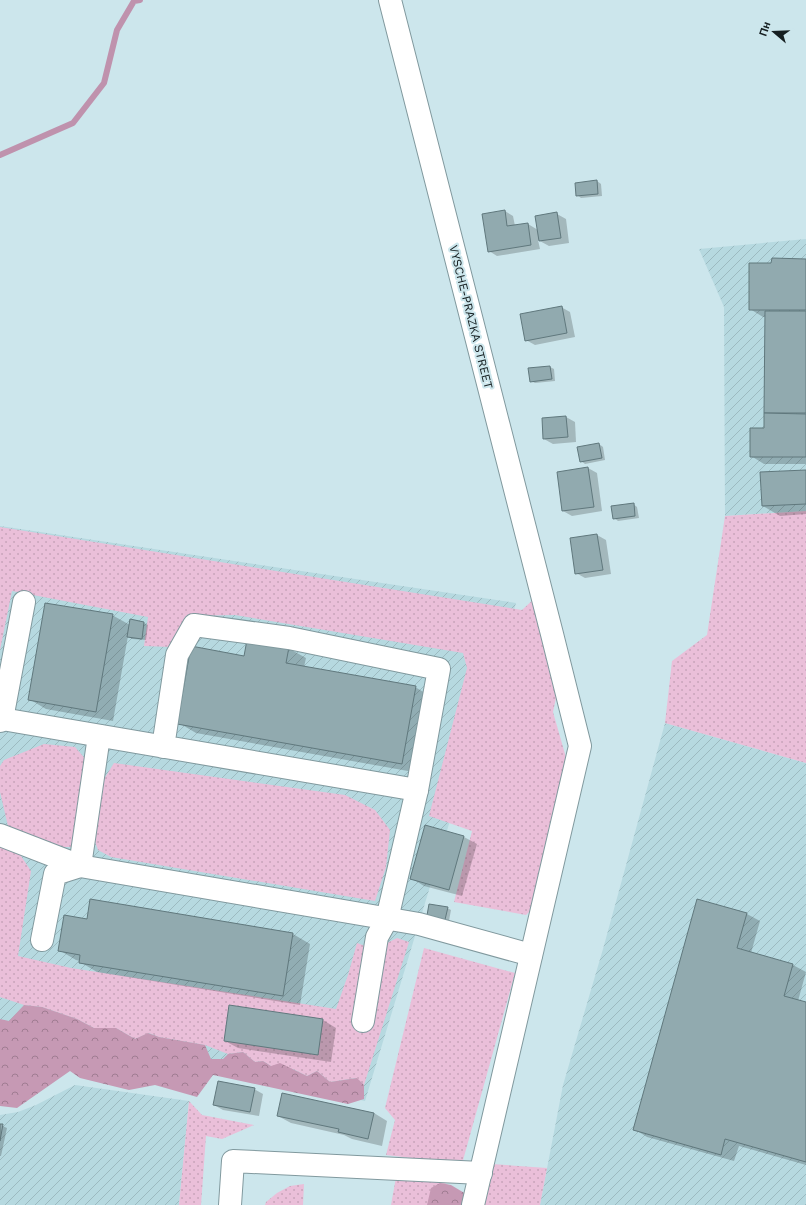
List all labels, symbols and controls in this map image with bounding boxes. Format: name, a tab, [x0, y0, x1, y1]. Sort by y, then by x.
north arrow	[754, 12, 794, 52]
text: Пн	[757, 20, 774, 38]
street label: VYSCHE-PRAZKA STREET	[446, 244, 496, 390]

